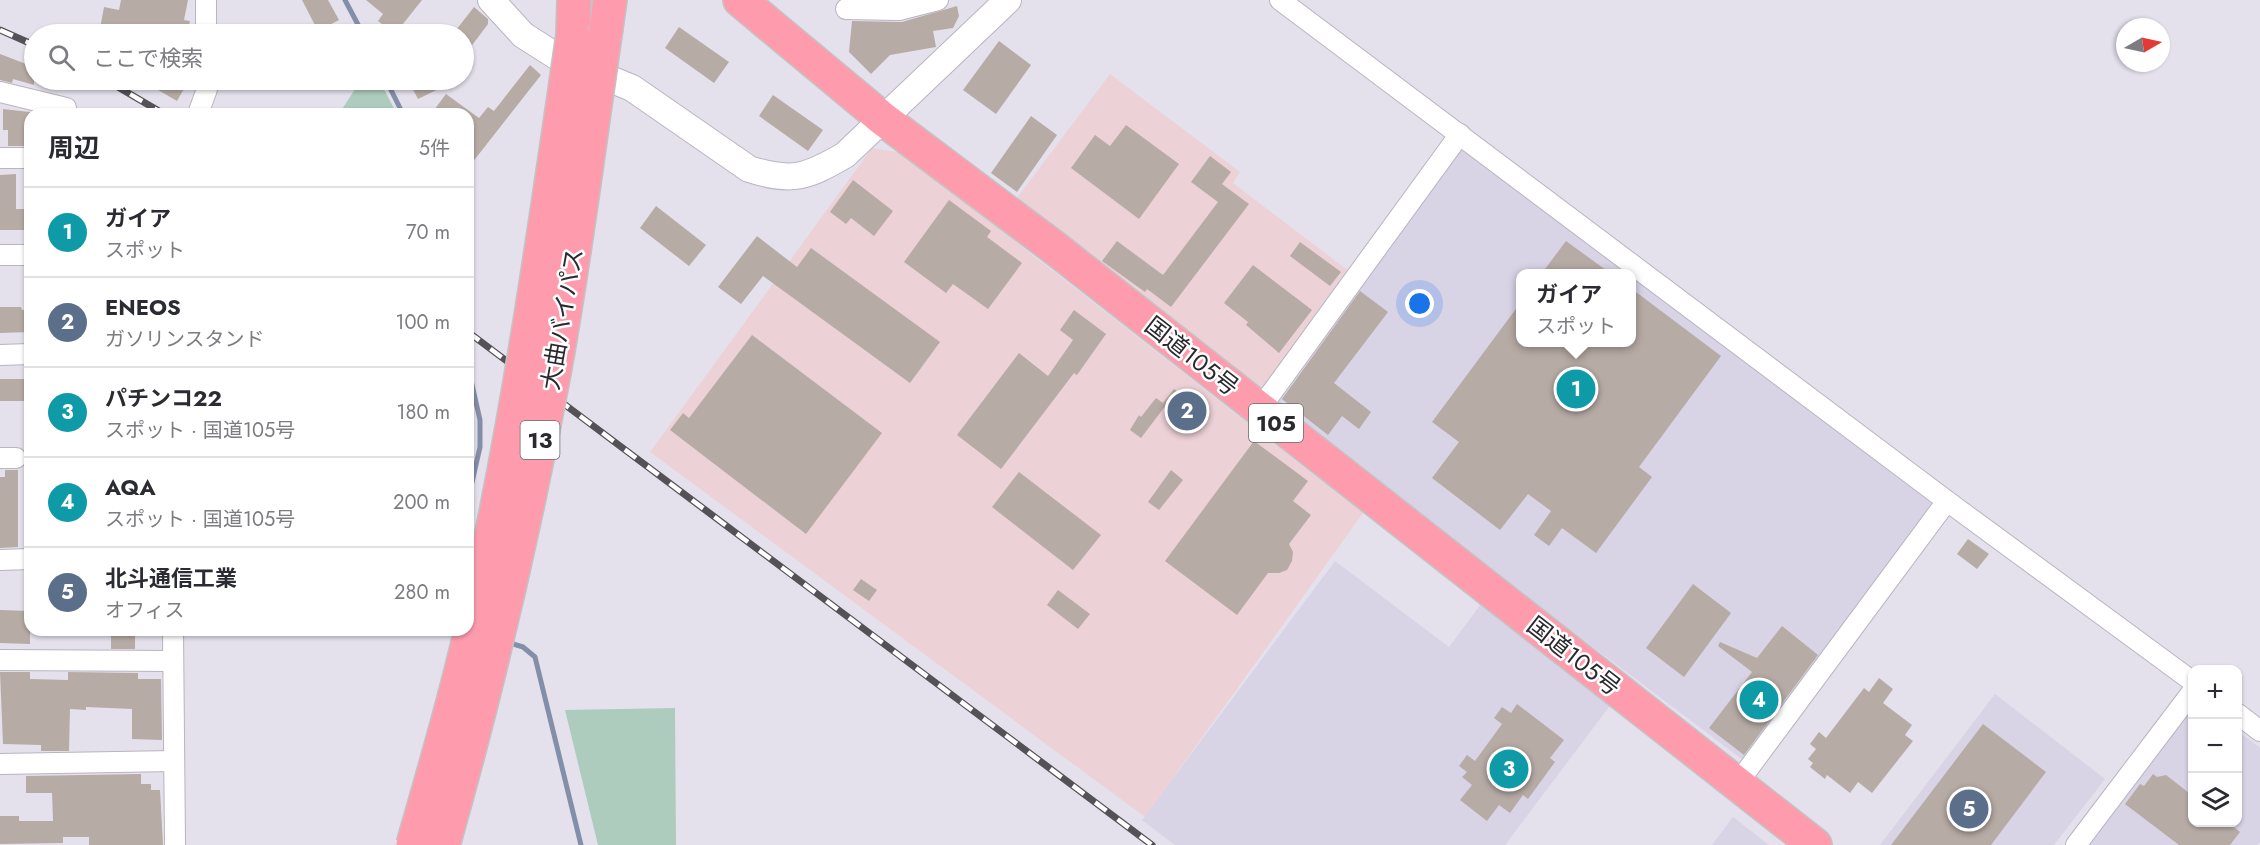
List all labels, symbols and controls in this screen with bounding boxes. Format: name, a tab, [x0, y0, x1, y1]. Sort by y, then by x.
north arrow	[2116, 18, 2170, 72]
search box	[24, 24, 474, 90]
icon: search	[45, 41, 78, 74]
text: ここで検索	[93, 42, 203, 74]
text: 周辺	[48, 129, 100, 167]
text: 5件	[419, 134, 450, 163]
text: ガイア	[105, 202, 171, 234]
text: 1	[62, 218, 73, 247]
text: 70 m	[406, 218, 450, 247]
text: スポット	[105, 236, 185, 265]
street label: 大曲バイパス	[532, 245, 592, 393]
popup	[1516, 269, 1636, 347]
text: ガイア	[1536, 278, 1602, 310]
your location	[1405, 289, 1434, 318]
text: ENEOS	[105, 291, 181, 323]
text: 2	[61, 308, 74, 337]
text: 100 m	[395, 308, 450, 337]
street label: 国道105号	[1138, 308, 1246, 404]
text: スポット	[1536, 312, 1616, 341]
text: ガソリンスタンド	[105, 325, 265, 354]
pin: 1	[1556, 366, 1596, 412]
text: パチンコ22	[105, 382, 222, 414]
pin: 2	[1168, 388, 1206, 434]
text: 3	[61, 398, 74, 427]
text: 180 m	[396, 398, 450, 427]
road number: 105	[1249, 404, 1303, 442]
text: スポット · 国道105号	[105, 416, 295, 445]
road number: 13	[520, 421, 560, 459]
text: AQA	[105, 471, 156, 503]
text: 4	[61, 488, 74, 517]
text: 200 m	[393, 488, 450, 517]
text: スポット · 国道105号	[105, 505, 295, 534]
text: 北斗通信工業	[105, 562, 237, 594]
text: 5	[61, 578, 74, 607]
text: 280 m	[394, 578, 450, 607]
text: オフィス	[105, 596, 185, 625]
street label: 国道105号	[1520, 608, 1628, 704]
map controls	[2188, 665, 2242, 827]
button: +	[2188, 665, 2242, 719]
pin: 4	[1740, 678, 1778, 722]
button: −	[2188, 719, 2242, 773]
pin: 3	[1490, 746, 1528, 792]
button: layers	[2188, 773, 2242, 827]
pin: 5	[1950, 786, 1988, 832]

